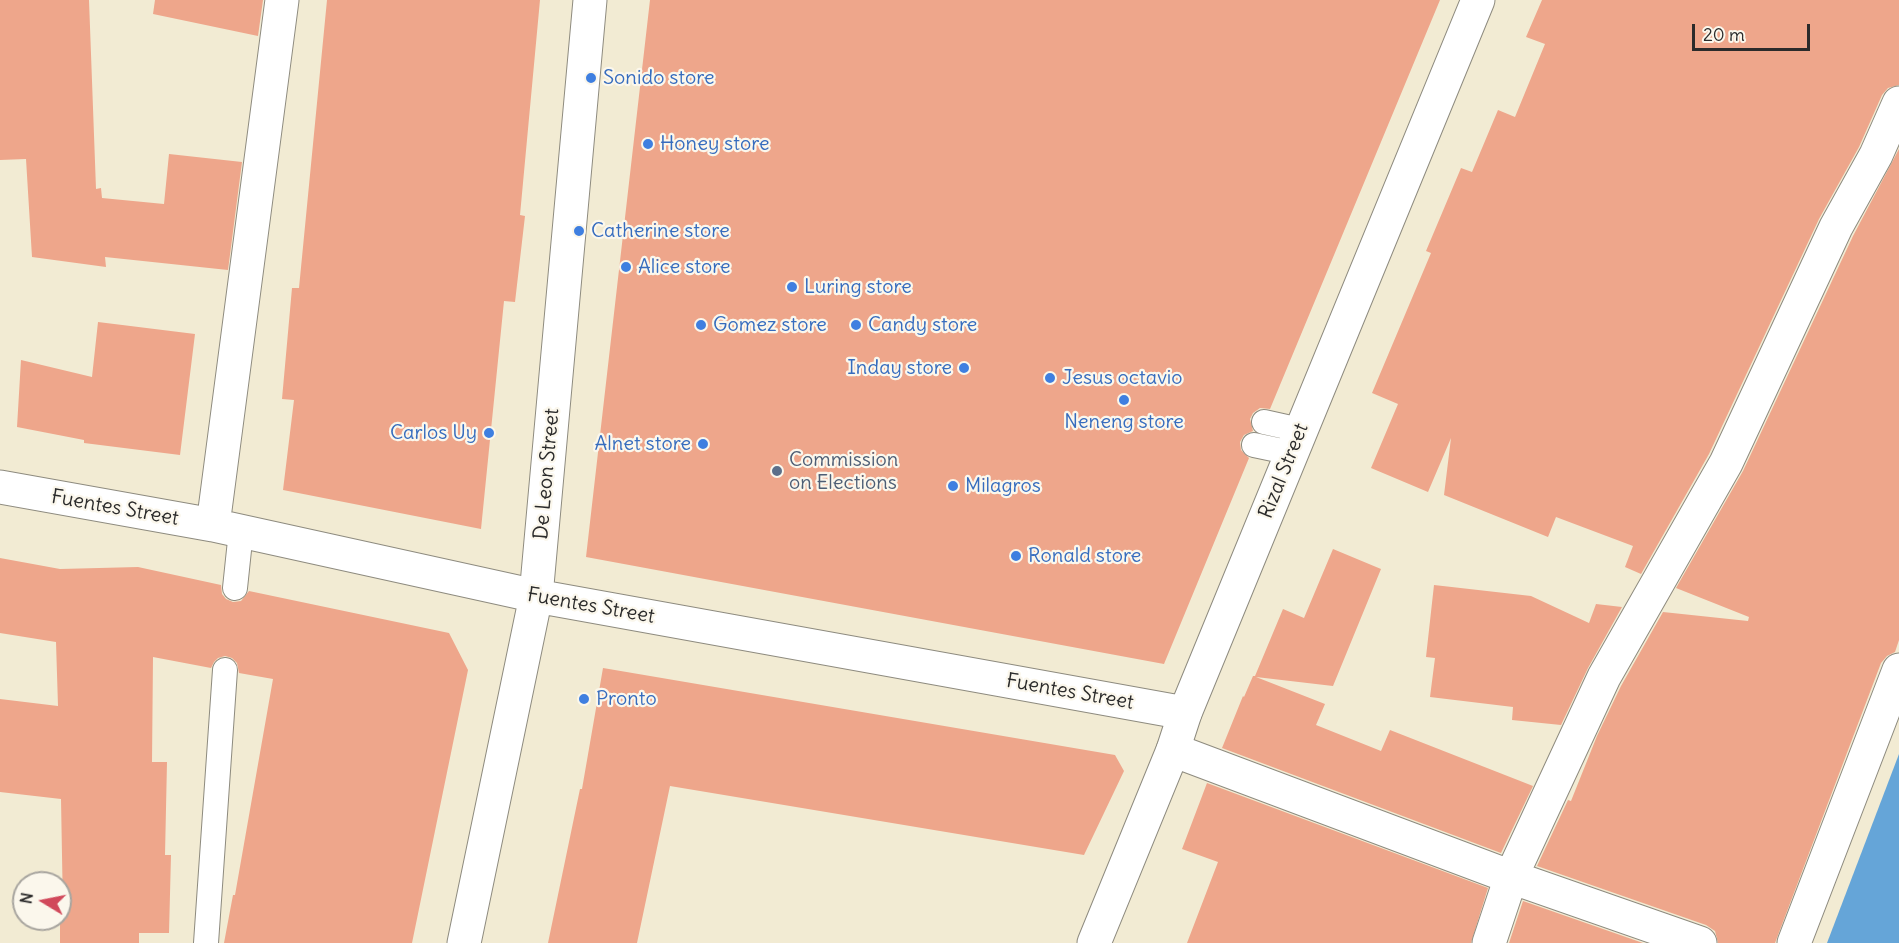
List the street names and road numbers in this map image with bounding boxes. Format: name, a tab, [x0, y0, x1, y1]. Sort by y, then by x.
street label: De Leon Street	[529, 407, 565, 541]
street label: Rizal Street	[1254, 420, 1314, 522]
street label: Fuentes Street	[49, 485, 181, 531]
street label: Fuentes Street	[525, 583, 657, 629]
street label: Fuentes Street	[1004, 669, 1136, 715]

